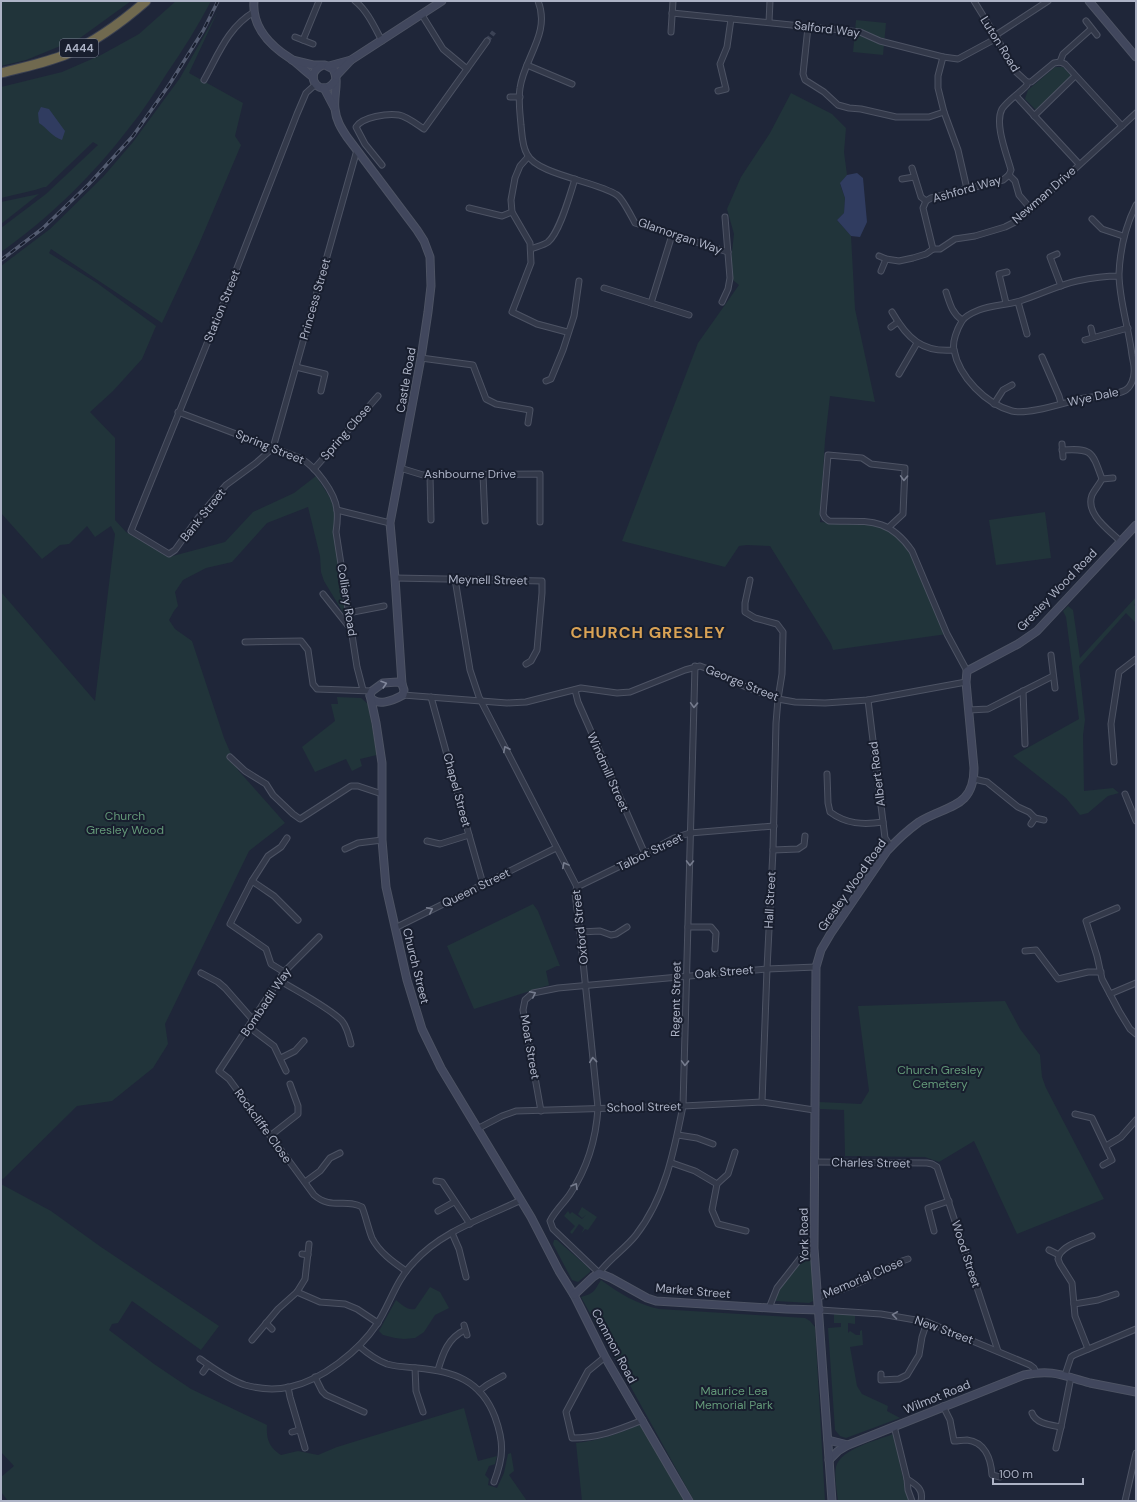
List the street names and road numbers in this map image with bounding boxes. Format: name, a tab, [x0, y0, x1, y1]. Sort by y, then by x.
street label: Luton Road	[977, 13, 1023, 75]
street label: Salford Way	[793, 17, 861, 41]
road number: A444	[60, 39, 98, 57]
street label: Newman Drive	[1009, 163, 1079, 227]
street label: Ashford Way	[931, 171, 1004, 206]
street label: Glamorgan Way	[636, 214, 724, 258]
street label: Princess Street	[296, 256, 334, 342]
street label: Station Street	[200, 267, 244, 345]
street label: Castle Road	[392, 346, 420, 414]
street label: Wye Dale	[1066, 384, 1120, 410]
street label: Spring Close	[317, 400, 375, 464]
street label: Spring Street	[233, 426, 307, 468]
street label: Ashbourne Drive	[424, 466, 516, 482]
street label: Bank Street	[177, 485, 230, 545]
street label: Gresley Wood Road	[1013, 545, 1101, 635]
street label: Colliery Road	[333, 563, 361, 637]
street label: Meynell Street	[448, 571, 528, 589]
street label: George Street	[703, 661, 781, 705]
street label: Windmill Street	[583, 730, 633, 814]
street label: Albert Road	[865, 741, 889, 807]
street label: Chapel Street	[439, 751, 475, 829]
street label: Talbot Street	[614, 829, 686, 875]
street label: Gresley Wood Road	[814, 836, 890, 934]
street label: Queen Street	[439, 864, 513, 911]
street label: Hall Street	[761, 871, 780, 929]
street label: Oxford Street	[568, 889, 592, 965]
street label: Church Street	[399, 926, 433, 1006]
street label: Regent Street	[667, 961, 685, 1037]
street label: Oak Street	[694, 961, 754, 983]
street label: Bombadil Way	[237, 964, 295, 1039]
street label: Moat Street	[516, 1013, 544, 1081]
street label: Rockcliffe Close	[231, 1086, 295, 1166]
street label: School Street	[606, 1098, 682, 1116]
street label: Charles Street	[831, 1154, 911, 1172]
street label: York Road	[796, 1208, 812, 1262]
street label: Wood Street	[948, 1218, 985, 1290]
street label: Memorial Close	[820, 1254, 906, 1302]
street label: Market Street	[655, 1280, 731, 1302]
street label: Common Road	[588, 1306, 640, 1386]
street label: New Street	[912, 1312, 976, 1348]
street label: Wilmot Road	[901, 1376, 973, 1418]

